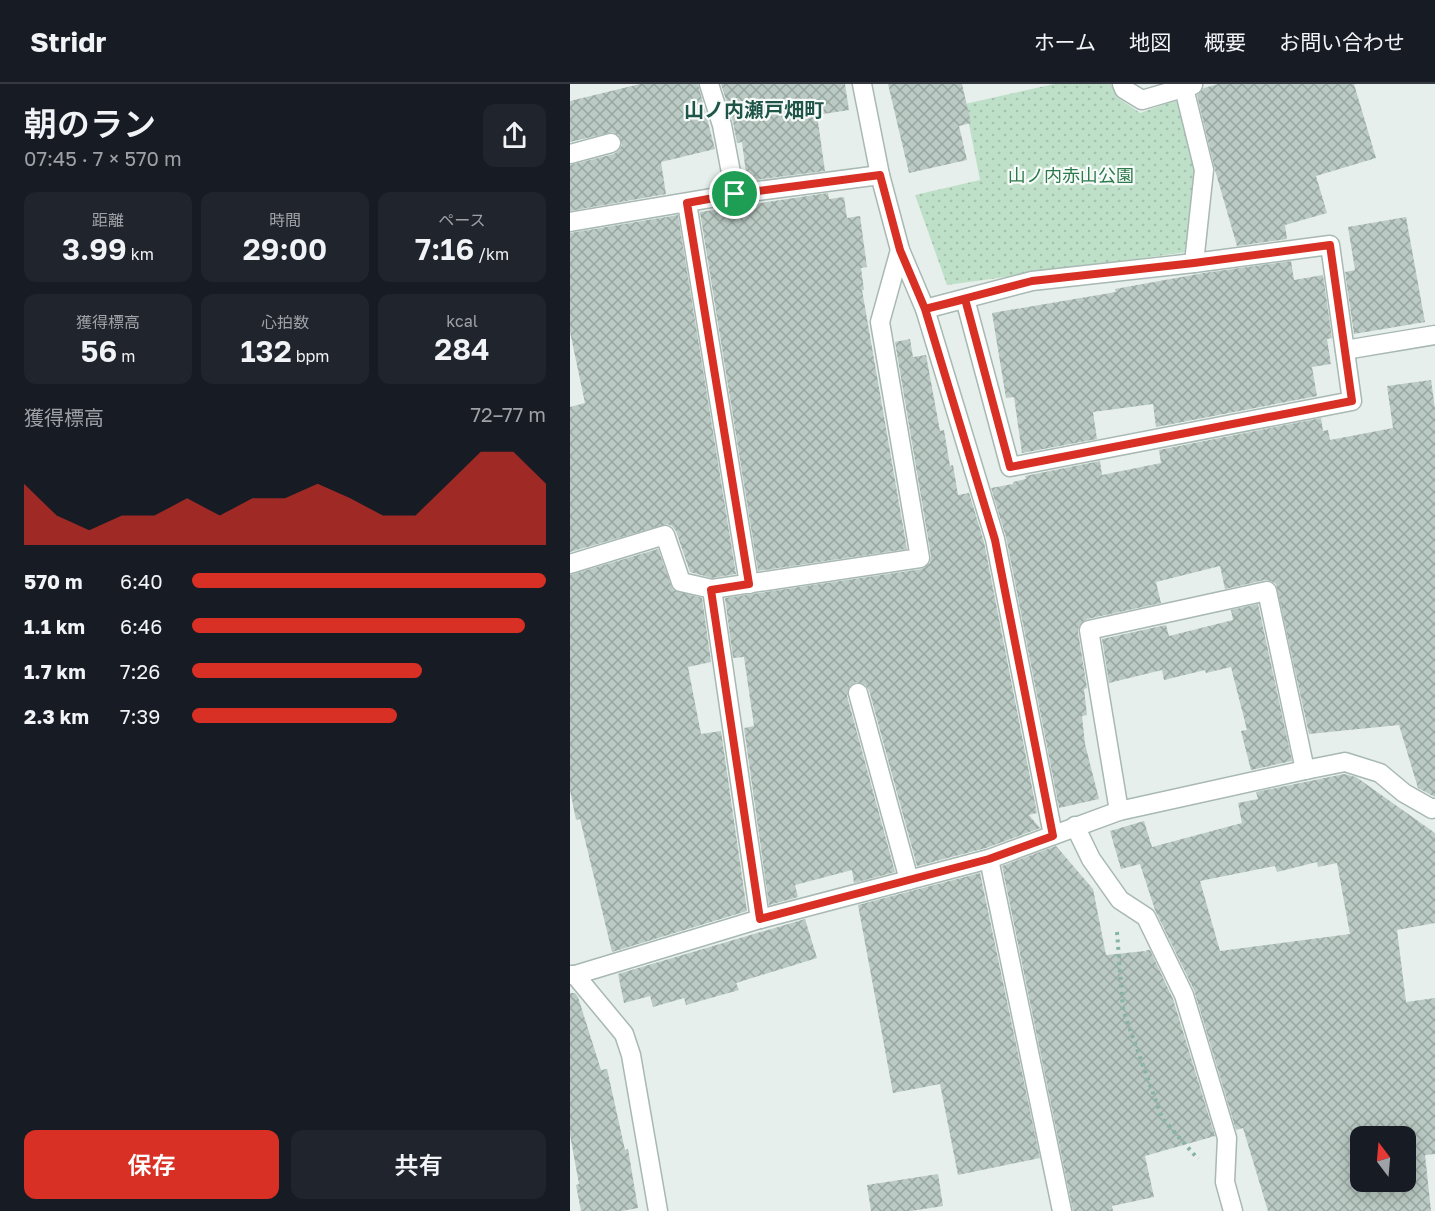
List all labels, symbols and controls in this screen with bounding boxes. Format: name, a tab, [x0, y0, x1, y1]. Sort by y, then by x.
text: Stridr	[30, 25, 106, 58]
text: ホーム	[1034, 29, 1096, 55]
text: 地図	[1129, 29, 1171, 55]
text: 概要	[1204, 29, 1246, 55]
text: お問い合わせ	[1279, 29, 1405, 55]
district label: 山ノ内瀬戸畑町	[684, 97, 824, 121]
text: 朝のラン	[24, 104, 156, 143]
button: share	[483, 104, 546, 167]
text: 07:45 · 7 × 570 m	[24, 146, 182, 170]
park label: 山ノ内赤山公園	[1008, 164, 1134, 186]
pin	[709, 168, 760, 219]
icon: arrive	[718, 177, 751, 210]
text: 距離	[92, 210, 124, 230]
text: 時間	[269, 210, 301, 230]
text: ペース	[438, 210, 486, 230]
text: 3.99	[62, 231, 127, 267]
text: 29:00	[243, 231, 327, 267]
text: 7:16	[415, 231, 474, 267]
text: km	[127, 244, 154, 264]
text: /km	[474, 244, 509, 264]
text: kcal	[446, 311, 478, 331]
text: 獲得標高	[76, 312, 140, 332]
text: 心拍数	[261, 312, 309, 332]
text: 284	[434, 331, 490, 367]
text: 56	[81, 333, 117, 369]
text: 132	[240, 333, 292, 369]
text: m	[117, 346, 135, 366]
text: bpm	[292, 346, 330, 366]
text: 72–77 m	[471, 402, 546, 426]
text: 獲得標高	[24, 405, 104, 429]
text: 570 m	[24, 569, 83, 593]
text: 6:40	[120, 569, 163, 593]
text: 1.1 km	[24, 614, 85, 638]
text: 6:46	[120, 614, 162, 638]
text: 1.7 km	[24, 659, 86, 683]
text: 7:26	[120, 659, 160, 683]
text: 2.3 km	[24, 704, 89, 728]
text: 7:39	[120, 704, 160, 728]
north arrow	[1350, 1126, 1416, 1192]
map controls	[1350, 1126, 1416, 1192]
button: 保存	[24, 1130, 279, 1199]
button: 共有	[291, 1130, 546, 1199]

